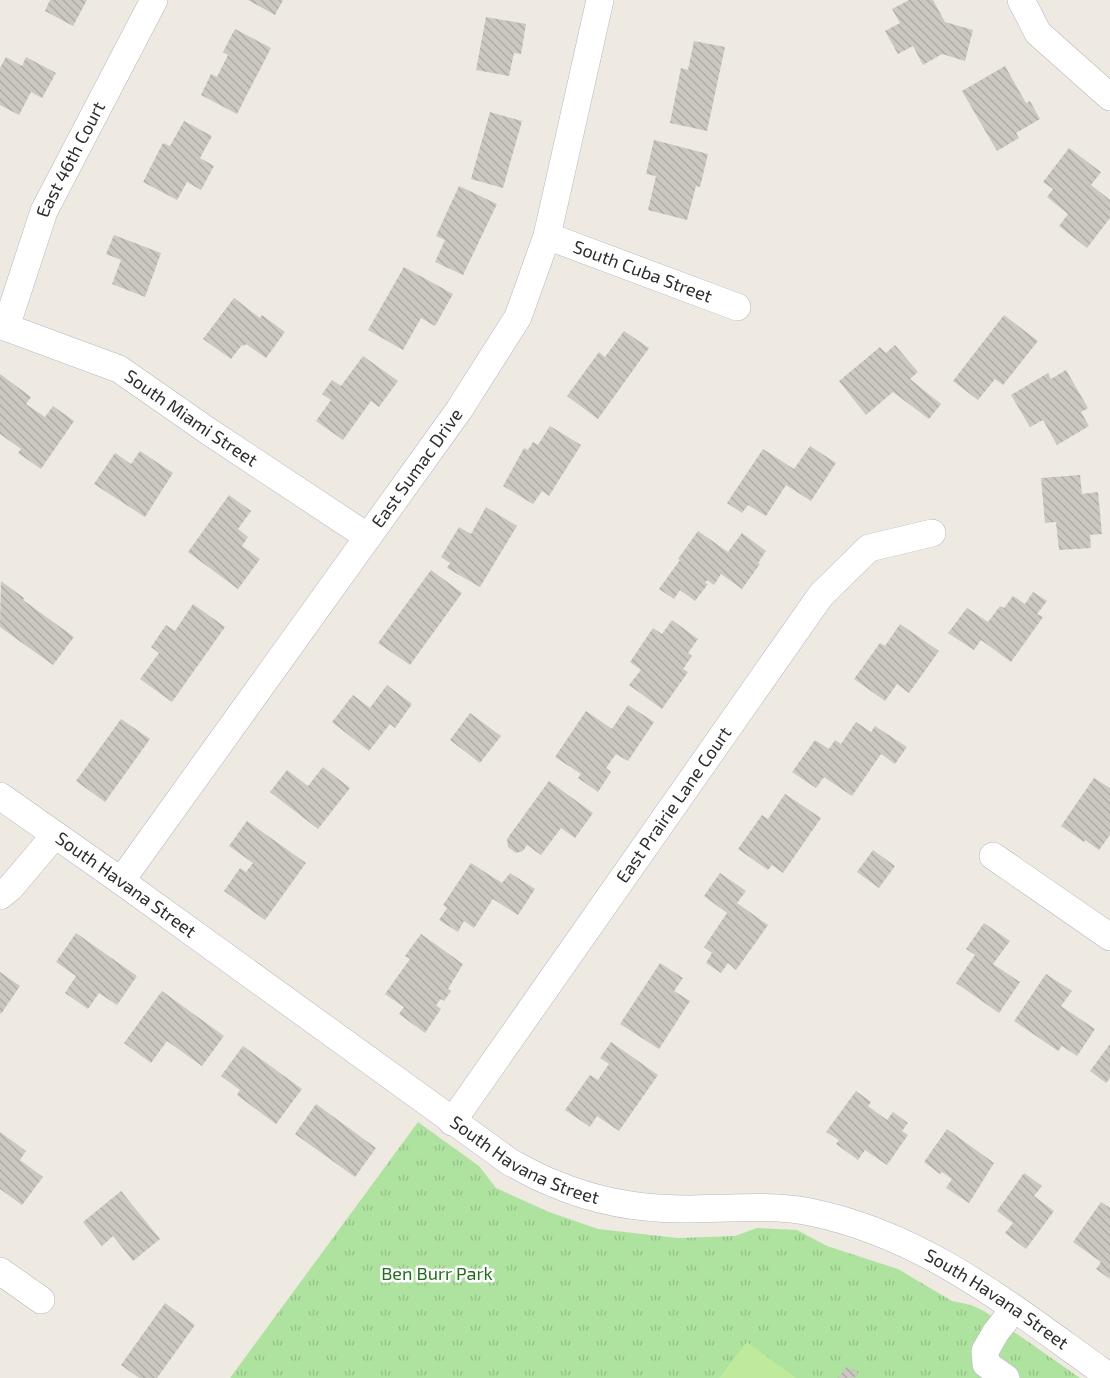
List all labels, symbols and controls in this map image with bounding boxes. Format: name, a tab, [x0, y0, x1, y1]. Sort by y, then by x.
street label: East 46th Court	[31, 97, 109, 220]
street label: South Cuba Street	[570, 235, 716, 307]
street label: South Miami Street	[121, 364, 262, 471]
street label: East Sumac Drive	[366, 404, 467, 532]
street label: East Prairie Lane Court	[611, 722, 736, 887]
street label: South Havana Street	[52, 827, 201, 942]
street label: South Havana Street	[446, 1110, 602, 1208]
street label: South Havana Street	[921, 1243, 1073, 1354]
park label: Ben Burr Park	[381, 1262, 493, 1284]

